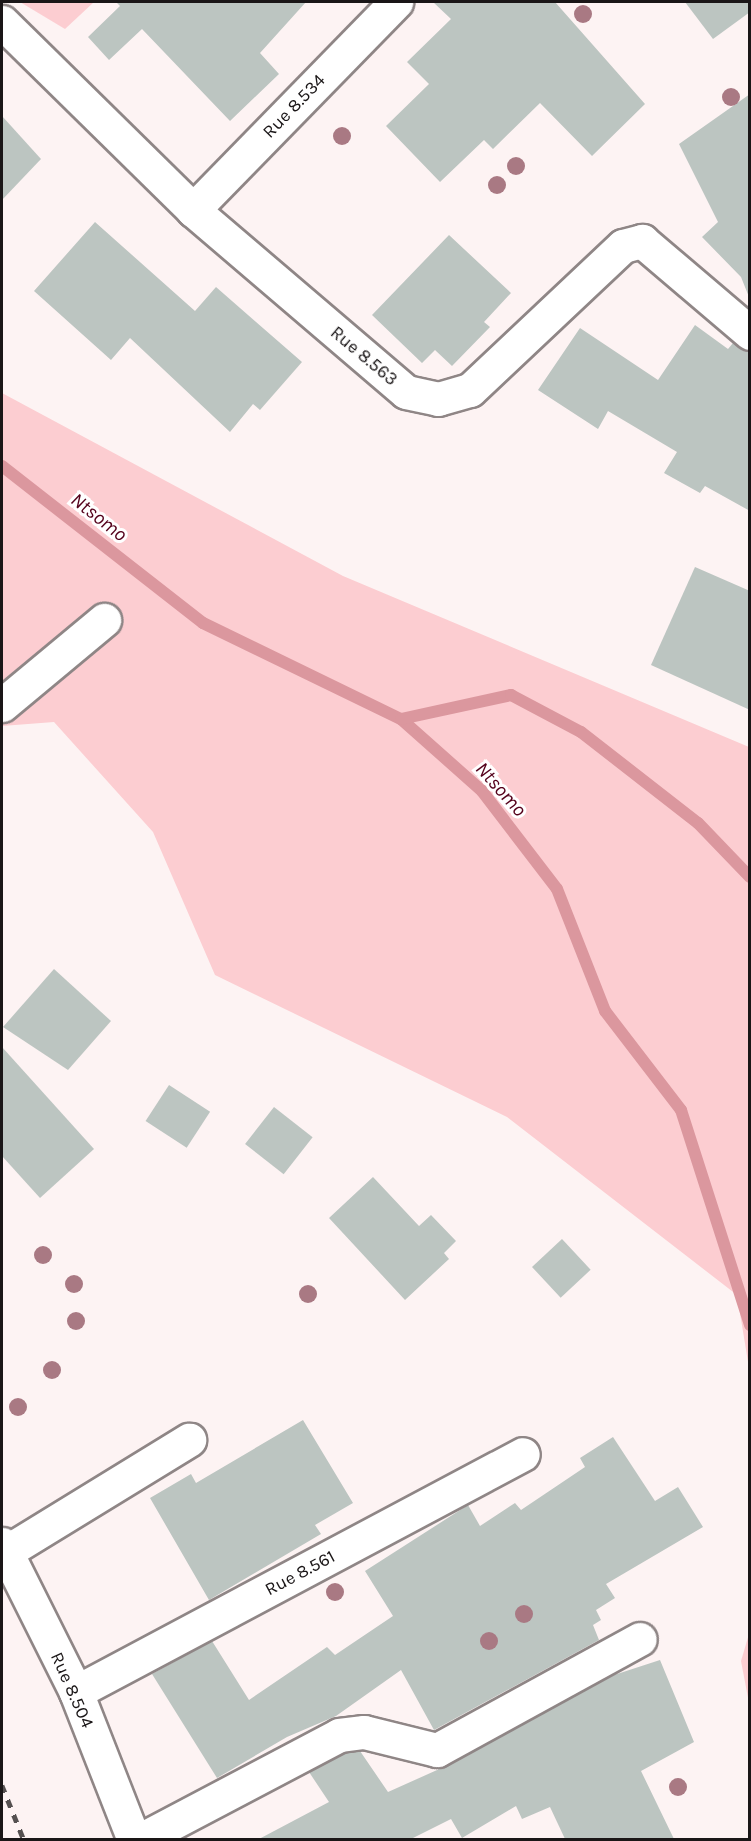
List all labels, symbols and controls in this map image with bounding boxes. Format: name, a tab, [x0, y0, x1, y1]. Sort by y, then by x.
street label: Rue 8.534	[258, 70, 330, 142]
street label: Rue 8.563	[326, 322, 402, 390]
water label: Ntsomo	[66, 488, 132, 546]
water label: Ntsomo	[470, 757, 532, 821]
street label: Rue 8.561	[261, 1546, 339, 1600]
street label: Rue 8.504	[46, 1649, 98, 1731]

